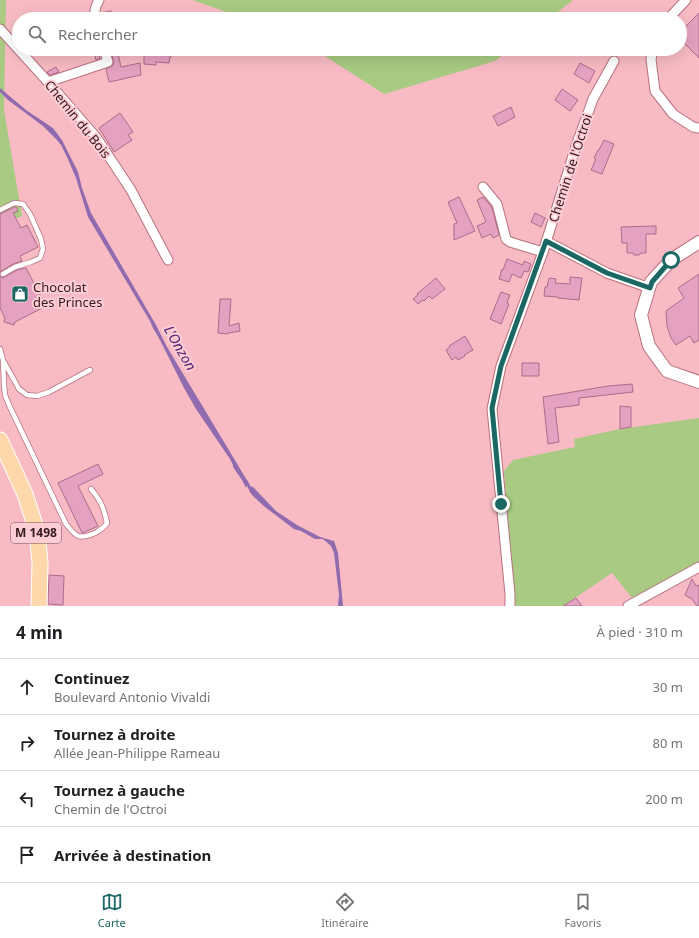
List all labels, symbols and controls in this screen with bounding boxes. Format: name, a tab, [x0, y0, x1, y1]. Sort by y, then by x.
search box	[12, 12, 687, 56]
icon: search	[26, 23, 48, 45]
text: Rechercher	[58, 24, 138, 44]
street label: Chemin du Bois	[41, 76, 115, 162]
street label: Chemin de l'Octroi	[544, 112, 596, 224]
route start	[662, 251, 680, 269]
place label: Chocolat des Princes	[33, 278, 102, 311]
shop icon: Chocolat des Princes	[10, 284, 30, 304]
water label: L'Onzon	[160, 322, 201, 374]
route end	[492, 495, 510, 513]
road number: M 1498	[11, 523, 61, 543]
text: 4 min	[16, 621, 63, 644]
text: À pied · 310 m	[597, 623, 683, 641]
text: Continuez	[54, 668, 129, 688]
icon: ahead	[16, 676, 38, 698]
text: 30 m	[653, 678, 683, 696]
text: Boulevard Antonio Vivaldi	[54, 688, 210, 706]
text: Tournez à droite	[54, 724, 175, 744]
icon: right	[16, 732, 38, 754]
text: 80 m	[653, 734, 683, 752]
text: Allée Jean-Philippe Rameau	[54, 744, 220, 762]
text: Tournez à gauche	[54, 780, 185, 800]
icon: left	[16, 788, 38, 810]
text: 200 m	[645, 790, 683, 808]
text: Chemin de l'Octroi	[54, 800, 167, 818]
icon: arrive	[16, 844, 38, 866]
text: Arrivée à destination	[54, 845, 211, 865]
tab: Carte	[98, 891, 126, 930]
tab: Itinéraire	[321, 891, 369, 930]
tab: Favoris	[564, 891, 601, 930]

